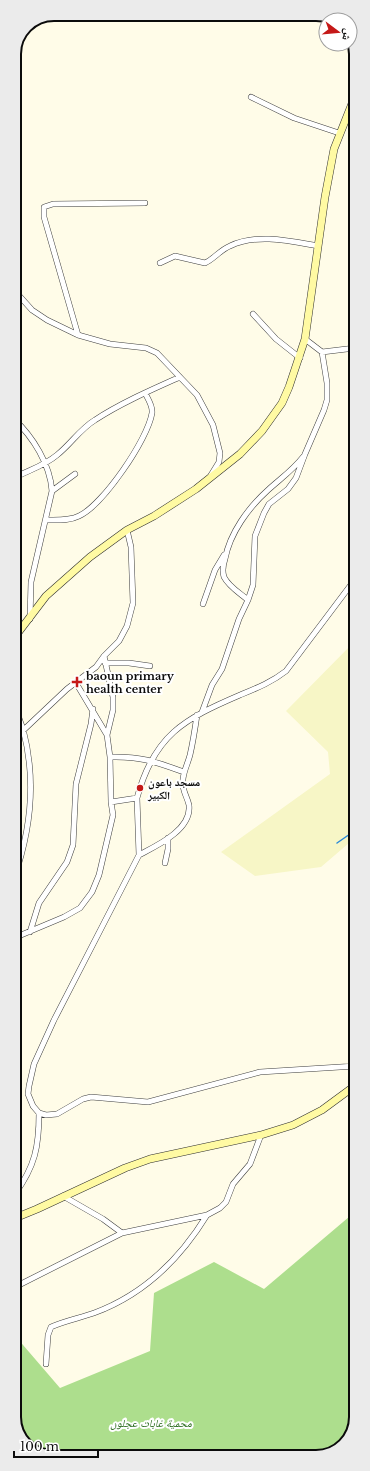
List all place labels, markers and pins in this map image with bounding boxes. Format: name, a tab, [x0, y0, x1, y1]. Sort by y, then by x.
place label: baoun primary health center	[85, 669, 175, 696]
marker: baoun primary health center	[71, 676, 83, 688]
place label: مسجد باعون الكبير	[147, 775, 200, 802]
marker: مسجد باعون الكبير	[135, 783, 145, 793]

